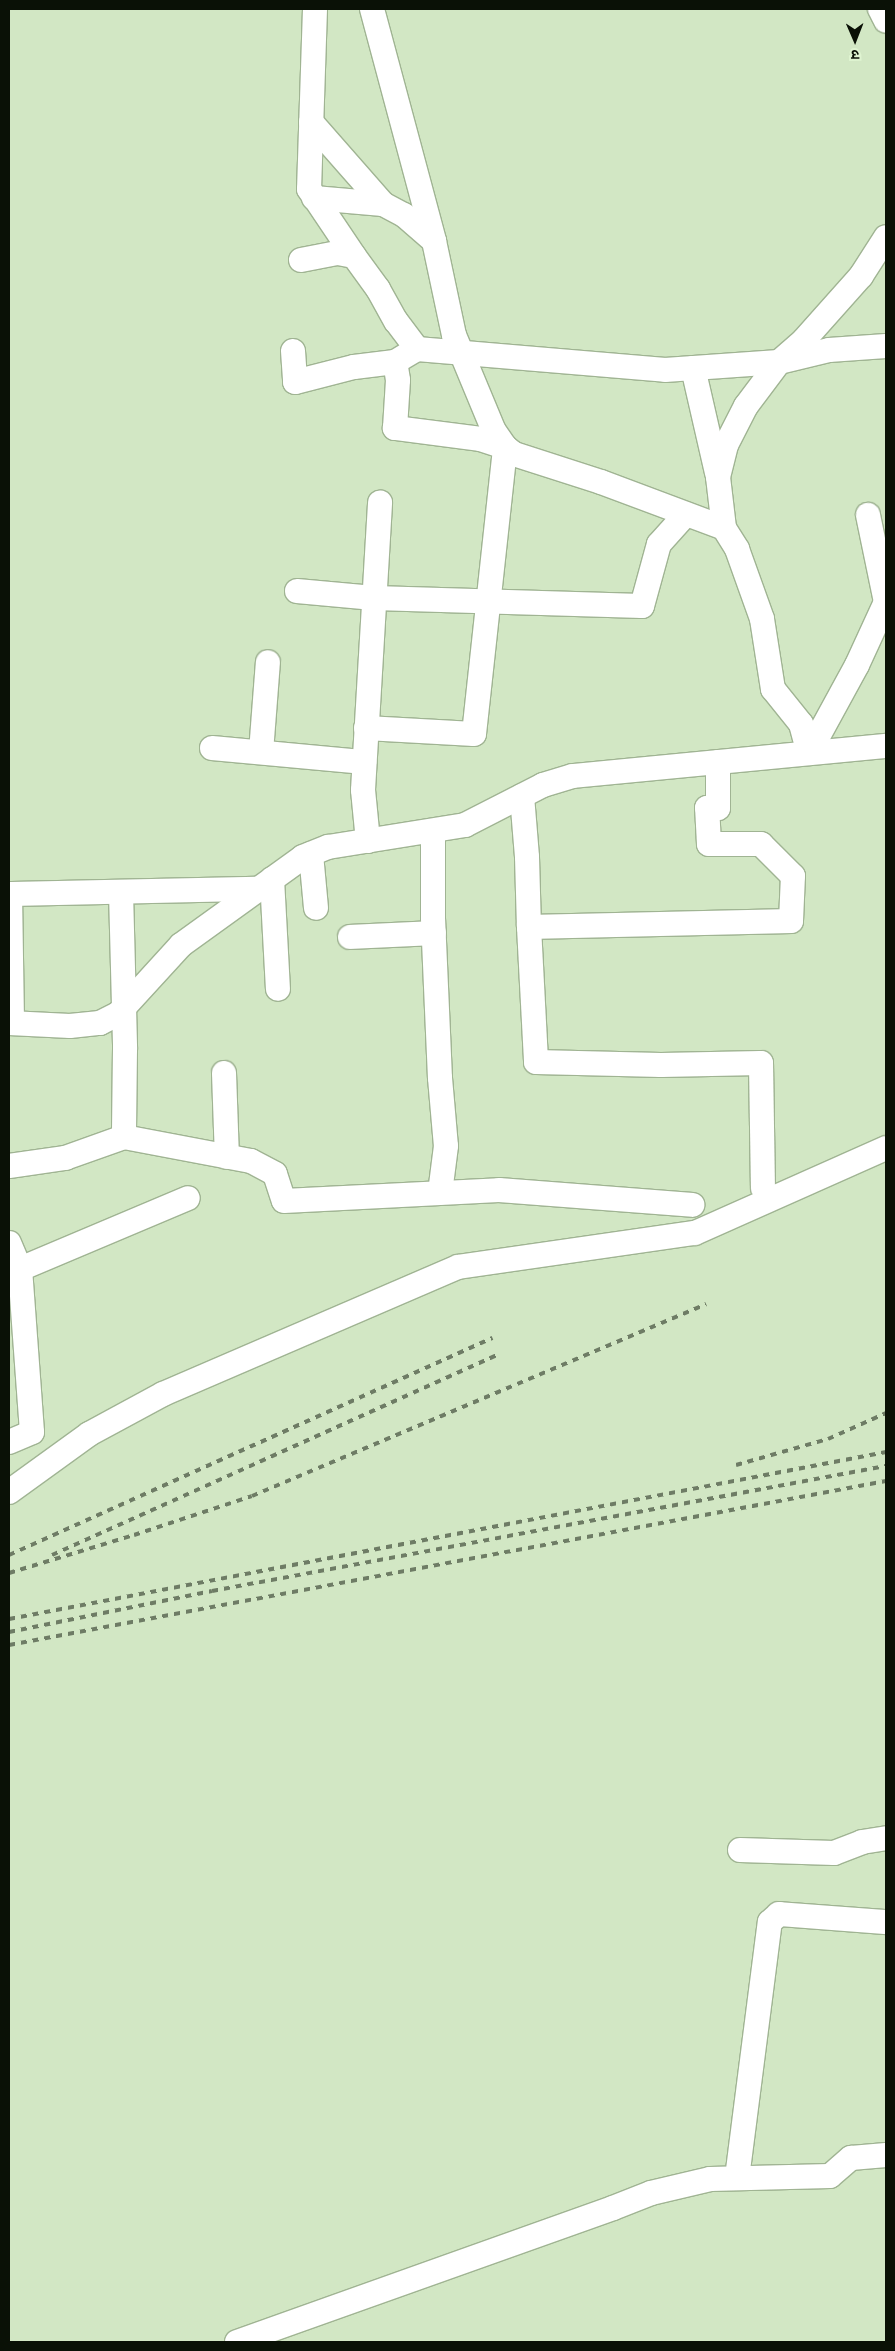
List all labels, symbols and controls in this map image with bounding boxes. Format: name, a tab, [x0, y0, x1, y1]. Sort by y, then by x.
north arrow	[830, 15, 880, 65]
text: उ	[851, 47, 860, 63]

